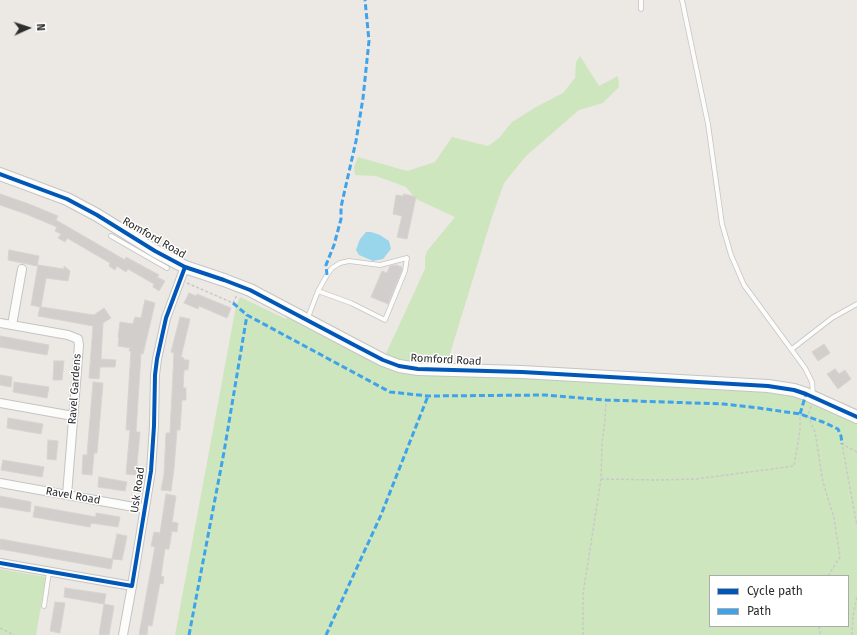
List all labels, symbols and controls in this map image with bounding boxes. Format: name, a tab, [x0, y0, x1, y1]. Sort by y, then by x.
north arrow	[8, 8, 48, 48]
text: N	[34, 23, 47, 31]
street label: Romford Road	[120, 215, 188, 261]
street label: Romford Road	[410, 352, 482, 368]
street label: Ravel Gardens	[66, 353, 84, 425]
street label: Usk Road	[128, 466, 148, 514]
street label: Ravel Road	[45, 485, 101, 507]
legend	[709, 575, 849, 627]
text: Cycle path	[747, 584, 803, 598]
text: Path	[747, 604, 771, 618]

